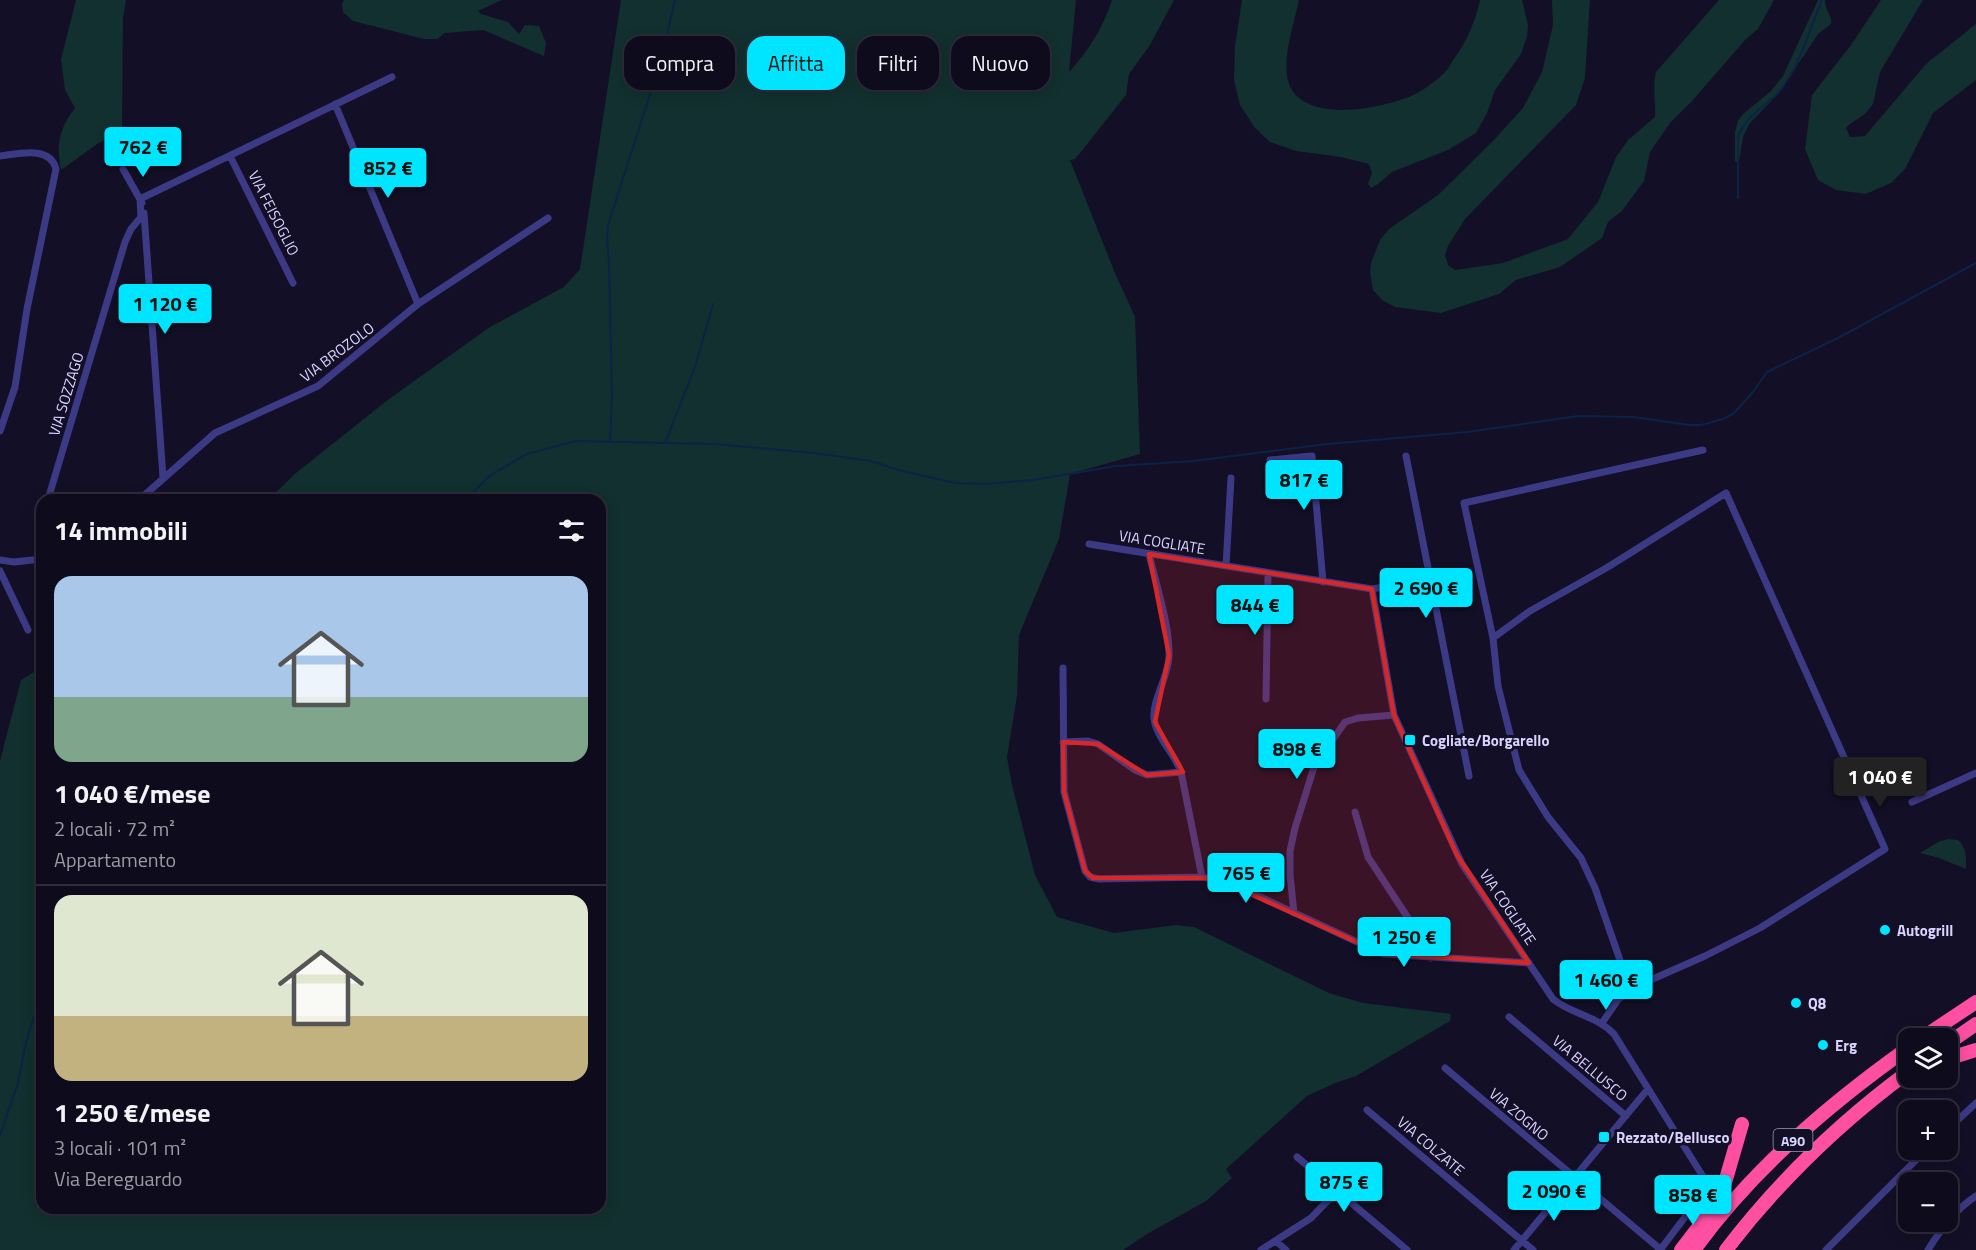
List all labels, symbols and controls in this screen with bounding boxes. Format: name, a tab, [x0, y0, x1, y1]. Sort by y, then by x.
chip: Compra	[624, 36, 735, 90]
chip: Affitta	[747, 36, 845, 90]
chip: Filtri	[857, 36, 939, 90]
chip: Nuovo	[951, 36, 1050, 90]
pin: 762 €	[101, 127, 185, 178]
text: 762 €	[118, 131, 168, 162]
pin: 852 €	[346, 148, 430, 199]
text: 852 €	[363, 152, 413, 183]
street label: VIA FEISOGLIO	[243, 167, 305, 260]
pin: 1 120 €	[110, 284, 220, 335]
text: 1 120 €	[133, 288, 197, 319]
street label: VIA BROZOLO	[295, 316, 379, 388]
street label: VIA SOZZAGO	[42, 349, 90, 439]
pin: 817 €	[1262, 460, 1346, 511]
text: 817 €	[1279, 464, 1329, 495]
text: 14 immobili	[54, 511, 188, 550]
icon: filters	[555, 514, 588, 547]
street label: VIA COGLIATE	[1117, 524, 1207, 560]
pin: 2 690 €	[1371, 568, 1481, 619]
text: 2 690 €	[1394, 572, 1458, 603]
pin: 844 €	[1213, 585, 1297, 636]
text: 844 €	[1230, 589, 1280, 620]
icon: home	[267, 615, 375, 723]
pin: 898 €	[1255, 729, 1339, 780]
place label: Cogliate/Borgarello	[1422, 729, 1549, 752]
text: 898 €	[1272, 733, 1322, 764]
marker: Cogliate/Borgarello	[1403, 733, 1417, 747]
pin: 1 040 €	[1825, 757, 1935, 808]
text: 1 040 €	[1848, 761, 1912, 792]
text: 1 040 €/mese	[54, 774, 210, 813]
text: 2 locali · 72 m²	[54, 813, 175, 844]
text: Appartamento	[54, 844, 176, 875]
pin: 765 €	[1204, 853, 1288, 904]
text: 765 €	[1221, 857, 1271, 888]
street label: VIA COGLIATE	[1474, 864, 1542, 950]
pin: 1 250 €	[1349, 917, 1459, 968]
place label: Autogrill	[1897, 919, 1953, 942]
text: 1 250 €	[1372, 921, 1436, 952]
marker: Autogrill	[1878, 923, 1892, 937]
icon: home	[267, 934, 375, 1042]
pin: 1 460 €	[1551, 960, 1661, 1011]
text: 1 460 €	[1574, 964, 1638, 995]
place label: Q8	[1808, 992, 1826, 1015]
marker: Q8	[1789, 996, 1803, 1010]
map controls	[1898, 1028, 1958, 1232]
button: layers	[1898, 1028, 1958, 1088]
street label: VIA BELLUSCO	[1547, 1030, 1633, 1106]
place label: Erg	[1835, 1034, 1857, 1057]
marker: Erg	[1816, 1038, 1830, 1052]
street label: VIA ZOGNO	[1484, 1082, 1554, 1146]
text: 1 250 €/mese	[54, 1093, 210, 1132]
button: +	[1898, 1100, 1958, 1160]
street label: VIA COLZATE	[1392, 1111, 1470, 1181]
place label: Rezzato/Bellusco	[1616, 1126, 1729, 1149]
road number: A90	[1774, 1129, 1812, 1151]
marker: Rezzato/Bellusco	[1597, 1130, 1611, 1144]
text: 3 locali · 101 m²	[54, 1132, 186, 1163]
pin: 875 €	[1302, 1162, 1386, 1213]
text: Via Bereguardo	[54, 1163, 182, 1194]
text: 875 €	[1319, 1166, 1369, 1197]
pin: 2 090 €	[1499, 1171, 1609, 1222]
button: −	[1898, 1172, 1958, 1232]
text: 2 090 €	[1522, 1175, 1586, 1206]
pin: 858 €	[1651, 1175, 1735, 1226]
text: 858 €	[1668, 1179, 1718, 1210]

